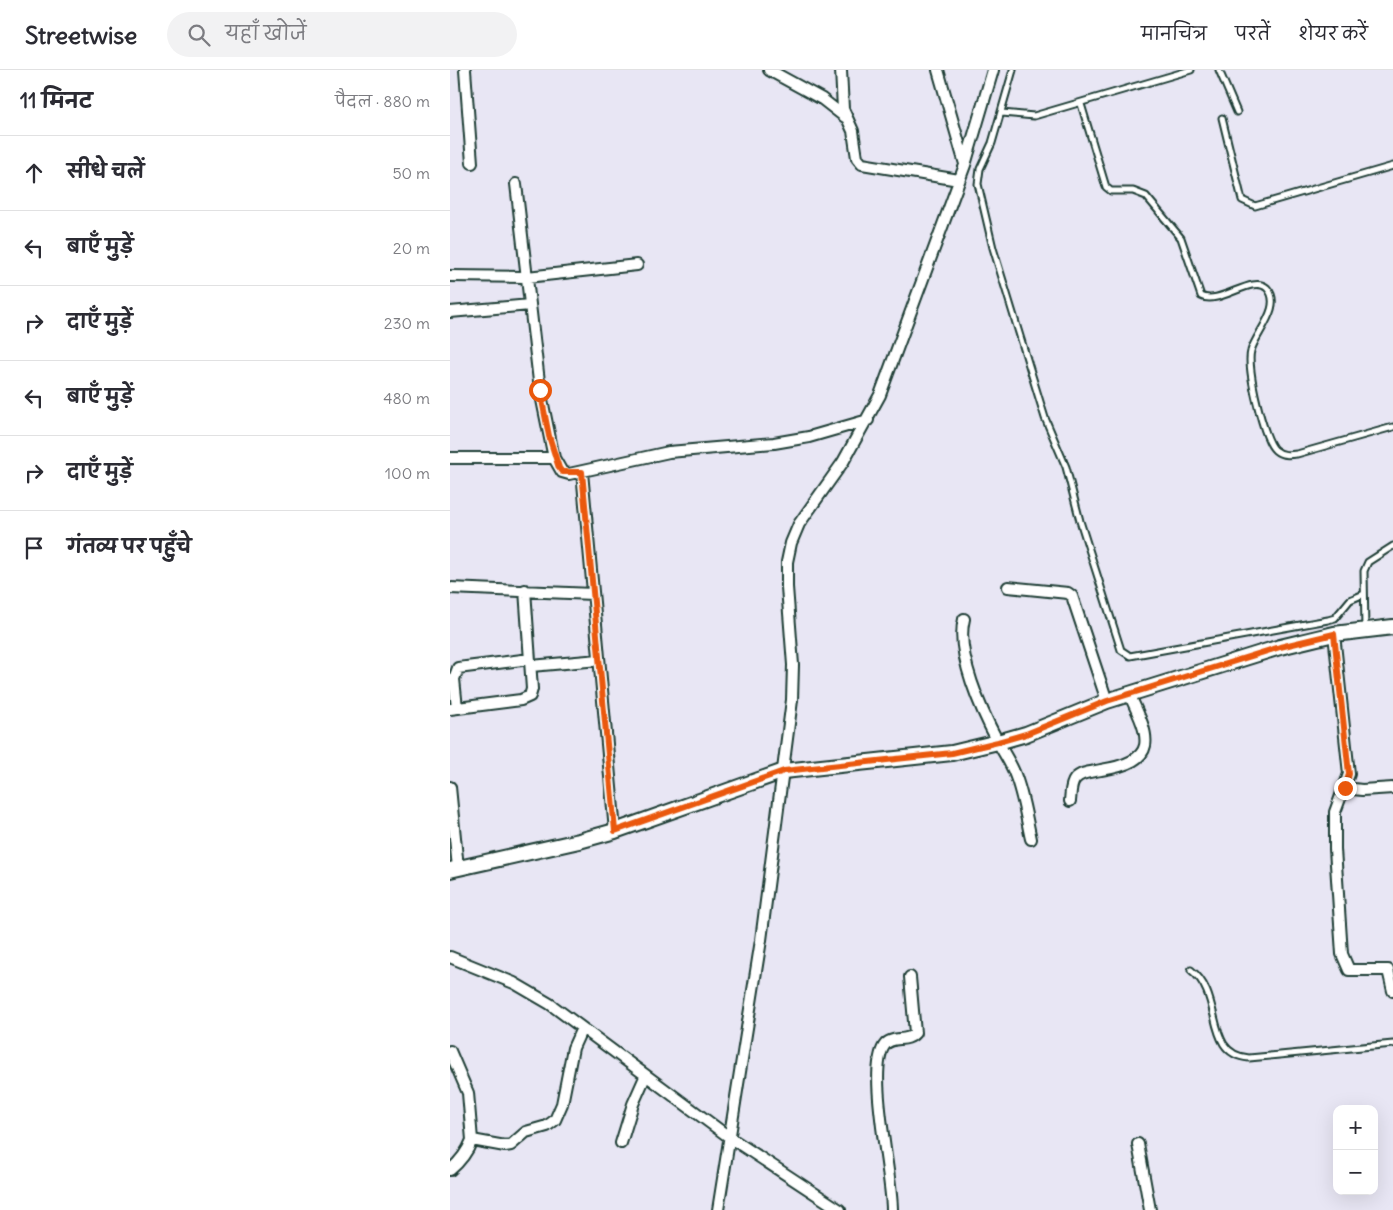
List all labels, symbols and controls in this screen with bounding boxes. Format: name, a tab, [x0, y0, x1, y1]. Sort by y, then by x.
search box	[167, 12, 517, 57]
text: Streetwise	[25, 20, 137, 50]
icon: search	[185, 21, 213, 49]
text: यहाँ खोजें	[225, 21, 306, 45]
text: मानचित्र	[1141, 22, 1207, 45]
text: परतें	[1235, 22, 1270, 45]
text: शेयर करें	[1298, 22, 1368, 45]
text: 11 मिनट	[20, 87, 93, 114]
text: पैदल · 880 m	[335, 91, 430, 111]
icon: ahead	[20, 159, 48, 187]
text: सीधे चलें	[67, 159, 144, 183]
text: 50 m	[392, 163, 430, 183]
icon: left	[20, 234, 48, 262]
text: बाएँ मुड़ें	[67, 234, 133, 258]
text: 20 m	[393, 238, 430, 258]
icon: right	[20, 309, 48, 337]
text: दाएँ मुड़ें	[67, 309, 133, 333]
text: 230 m	[384, 313, 430, 333]
route start	[529, 379, 552, 402]
icon: left	[20, 384, 48, 412]
text: बाएँ मुड़ें	[67, 384, 133, 408]
text: 480 m	[383, 388, 430, 408]
icon: right	[20, 459, 48, 487]
text: दाएँ मुड़ें	[67, 459, 133, 483]
text: 100 m	[385, 463, 430, 483]
icon: arrive	[20, 534, 48, 562]
text: गंतव्य पर पहुँचे	[67, 534, 192, 558]
route end	[1334, 777, 1357, 800]
map controls	[1333, 1105, 1378, 1195]
button: +	[1333, 1105, 1378, 1150]
button: −	[1333, 1150, 1378, 1195]

